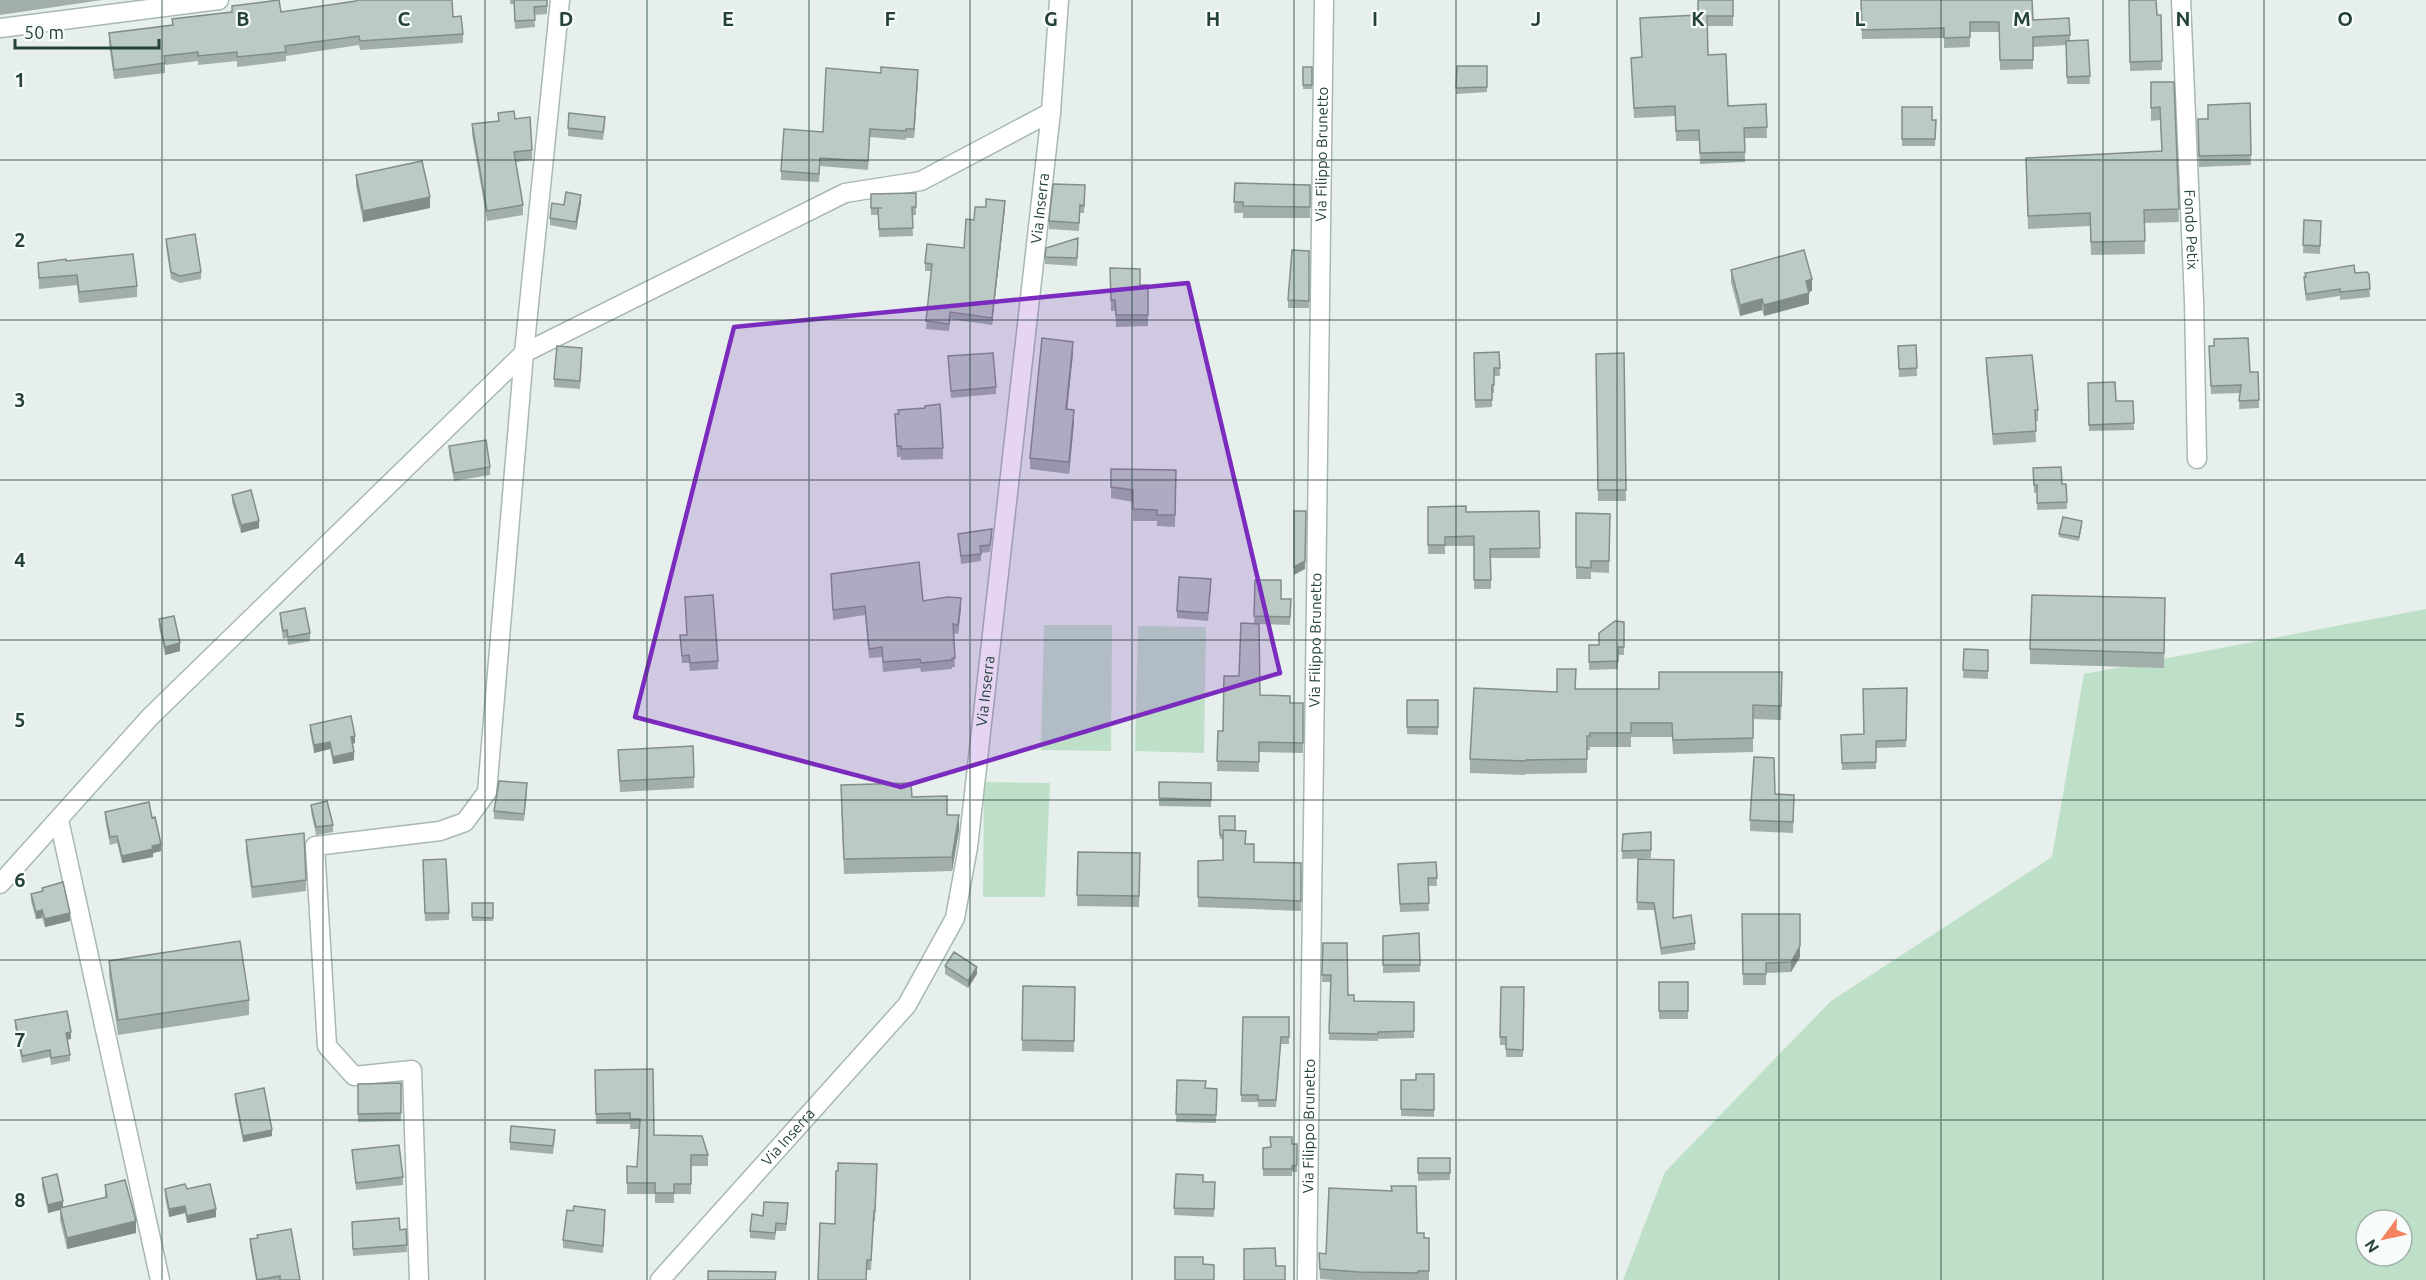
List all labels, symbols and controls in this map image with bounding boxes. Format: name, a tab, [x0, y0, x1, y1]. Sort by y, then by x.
text: B	[236, 7, 250, 30]
text: C	[398, 7, 411, 30]
text: D	[559, 7, 573, 30]
text: E	[722, 7, 734, 30]
text: F	[884, 7, 896, 30]
text: G	[1044, 7, 1058, 30]
text: H	[1206, 7, 1220, 30]
text: I	[1372, 7, 1378, 30]
text: J	[1531, 7, 1541, 30]
text: K	[1691, 7, 1705, 30]
text: L	[1855, 7, 1866, 30]
text: M	[2013, 7, 2031, 30]
text: N	[2176, 7, 2190, 30]
text: O	[2337, 7, 2353, 30]
scale bar	[15, 12, 159, 50]
text: 50 m	[24, 22, 64, 42]
text: 1	[14, 68, 26, 91]
street label: Via Filippo Brunetto	[1312, 87, 1331, 222]
street label: Via Inserra	[1027, 172, 1052, 244]
street label: Fondo Petix	[2181, 189, 2202, 271]
text: 2	[14, 228, 26, 251]
text: 3	[14, 388, 26, 411]
text: 4	[14, 548, 26, 571]
street label: Via Filippo Brunetto	[1306, 572, 1324, 708]
street label: Via Inserra	[973, 655, 998, 727]
text: 5	[14, 708, 26, 731]
text: 6	[14, 868, 26, 891]
text: 7	[14, 1028, 26, 1051]
street label: Via Filippo Brunetto	[1299, 1058, 1318, 1194]
street label: Via Inserra	[758, 1105, 818, 1169]
text: 8	[14, 1188, 26, 1211]
north arrow	[2354, 1208, 2414, 1268]
text: N	[2361, 1236, 2382, 1256]

